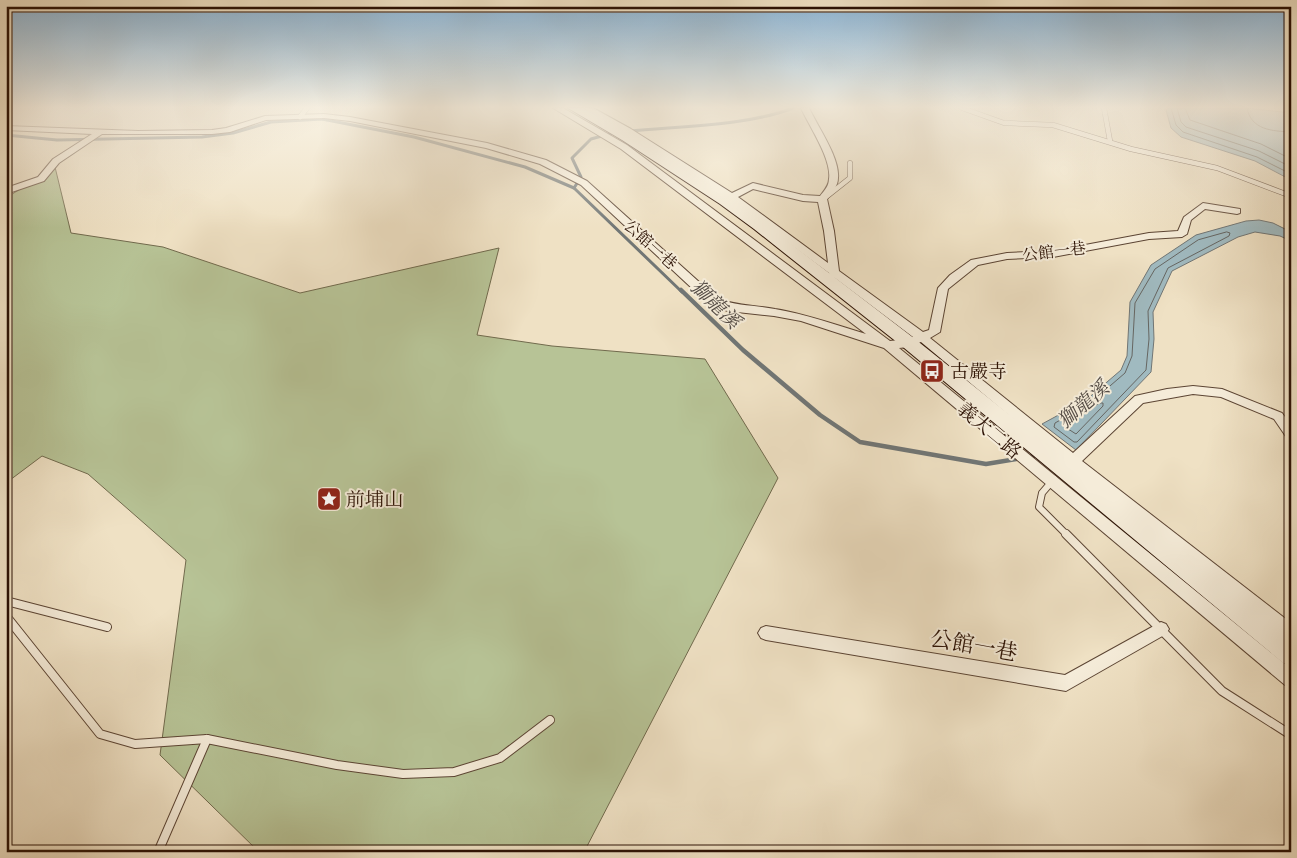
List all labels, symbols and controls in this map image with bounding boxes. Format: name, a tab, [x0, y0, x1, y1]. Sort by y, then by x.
street label: 公館一巷	[619, 215, 681, 274]
street label: 公館一巷	[1021, 237, 1087, 267]
water label: 獅龍溪	[685, 274, 748, 336]
bus stop icon: 古嚴寺	[919, 358, 945, 384]
place label: 古嚴寺	[950, 359, 1007, 385]
water label: 獅龍溪	[1052, 373, 1116, 434]
street label: 義大二路	[952, 396, 1027, 465]
place icon: 前埔山	[316, 486, 342, 512]
place label: 前埔山	[346, 487, 403, 513]
street label: 公館一巷	[928, 624, 1020, 668]

